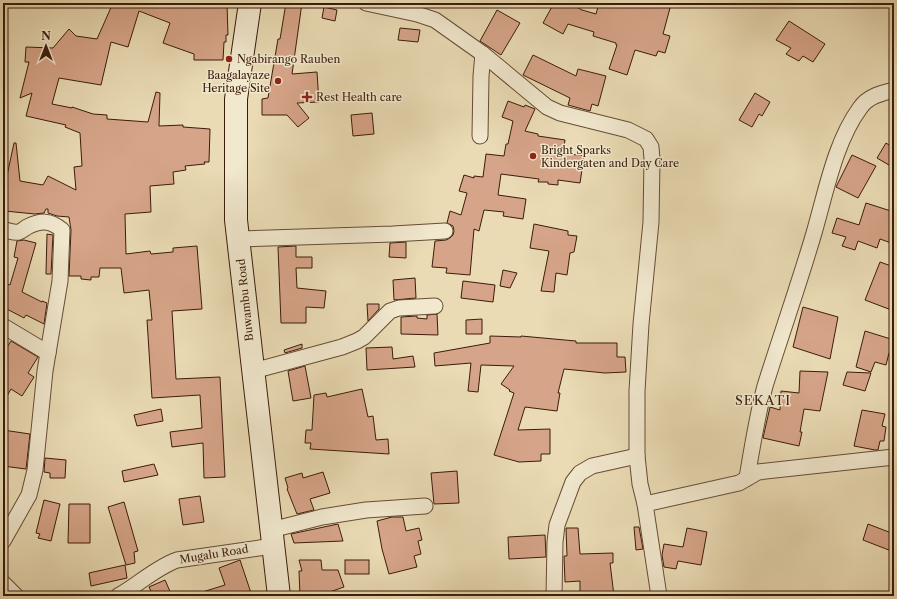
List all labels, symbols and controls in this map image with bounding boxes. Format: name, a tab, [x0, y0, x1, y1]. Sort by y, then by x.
north arrow	[26, 26, 66, 66]
text: N	[41, 29, 51, 43]
place label: Ngabirango Rauben	[237, 52, 340, 66]
marker: Ngabirango Rauben	[224, 54, 234, 64]
place label: Baagalayaze Heritage Site	[202, 68, 270, 95]
marker: Baagalayaze Heritage Site	[273, 76, 283, 86]
place label: Rest Health care	[316, 90, 402, 104]
marker: Rest Health care	[301, 91, 313, 103]
place label: Bright Sparks Kindergaten and Day Care	[541, 143, 679, 170]
marker: Bright Sparks Kindergaten and Day Care	[528, 151, 538, 161]
street label: Buwambu Road	[234, 258, 256, 342]
district label: SEKATI	[735, 392, 791, 408]
street label: Mugalu Road	[179, 542, 250, 566]

